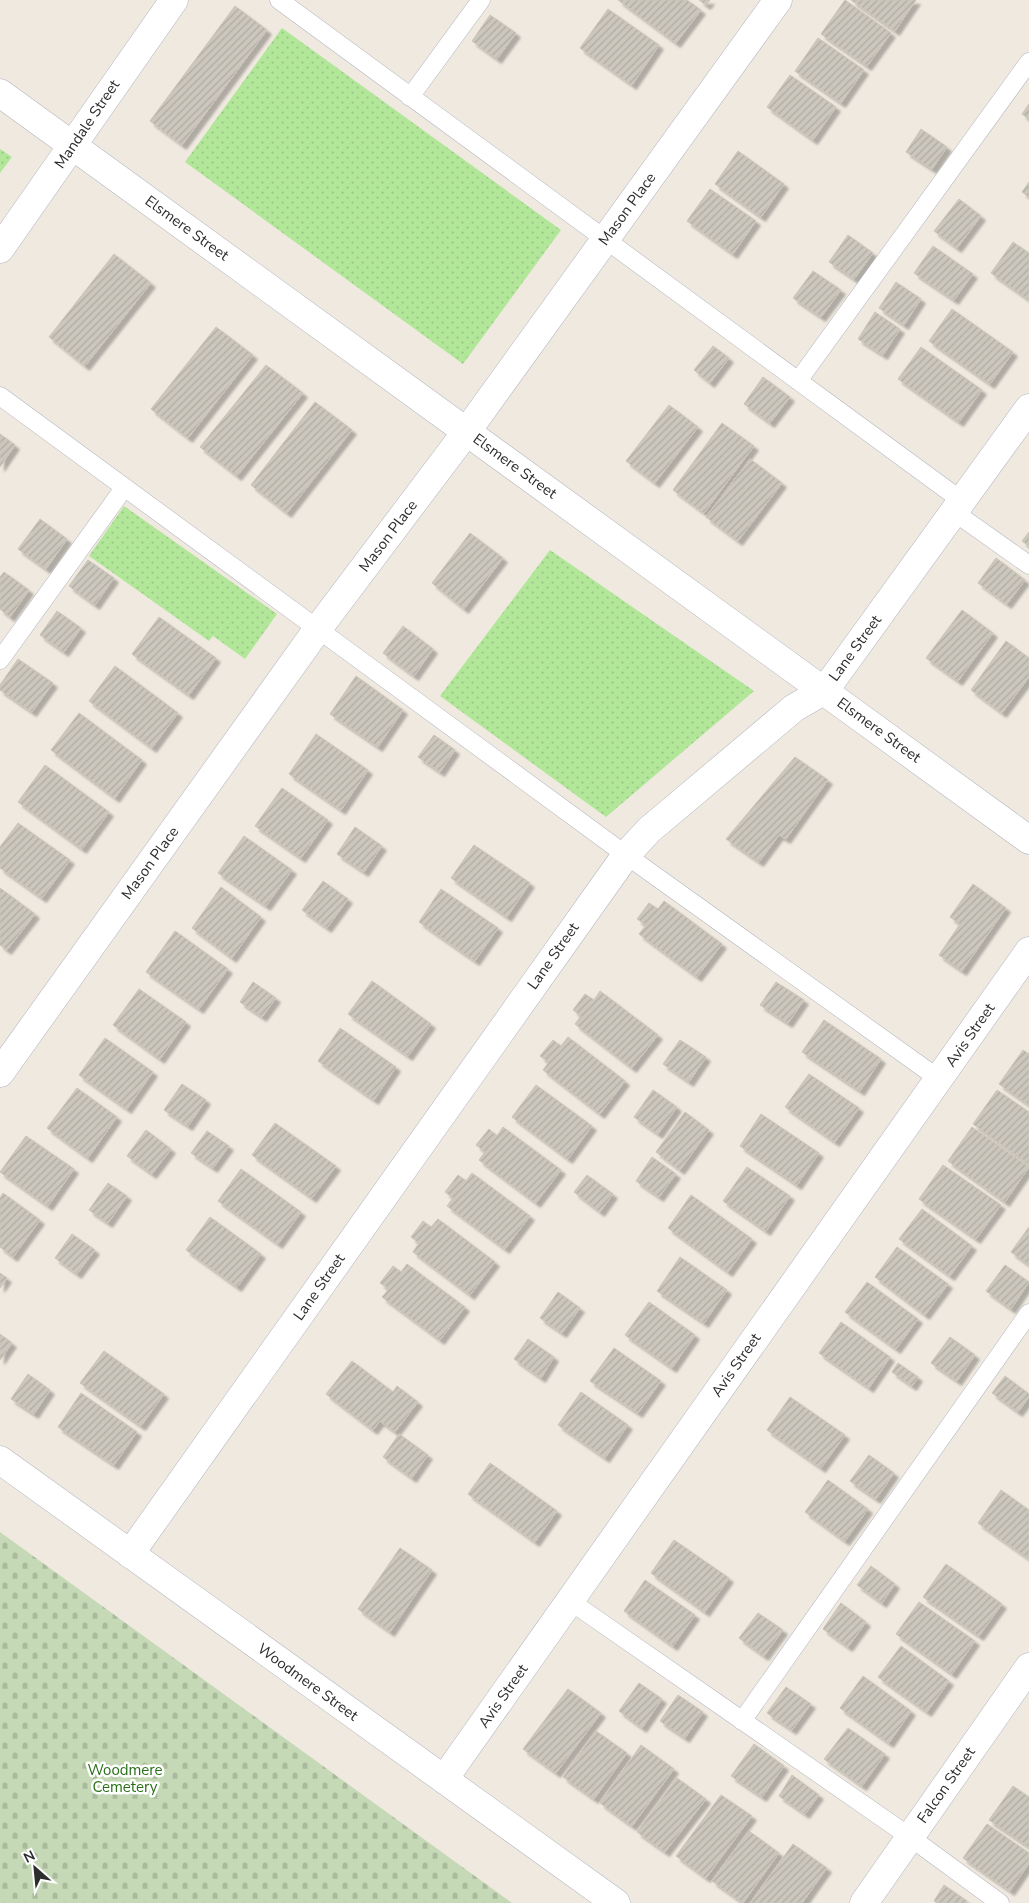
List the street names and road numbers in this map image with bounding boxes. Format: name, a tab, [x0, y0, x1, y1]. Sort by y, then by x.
street label: Mandale Street	[50, 75, 125, 172]
street label: Mason Place	[594, 169, 660, 249]
street label: Elsmere Street	[141, 191, 234, 266]
street label: Elsmere Street	[469, 429, 562, 504]
street label: Mason Place	[354, 496, 422, 576]
street label: Lane Street	[824, 610, 886, 685]
street label: Elsmere Street	[833, 693, 926, 768]
street label: Mason Place	[117, 823, 183, 903]
street label: Lane Street	[523, 918, 584, 993]
street label: Avis Street	[941, 998, 1000, 1071]
street label: Lane Street	[289, 1249, 350, 1324]
street label: Avis Street	[707, 1328, 766, 1401]
street label: Woodmere Street	[254, 1639, 363, 1726]
street label: Avis Street	[474, 1659, 533, 1732]
street label: Falcon Street	[912, 1742, 980, 1827]

